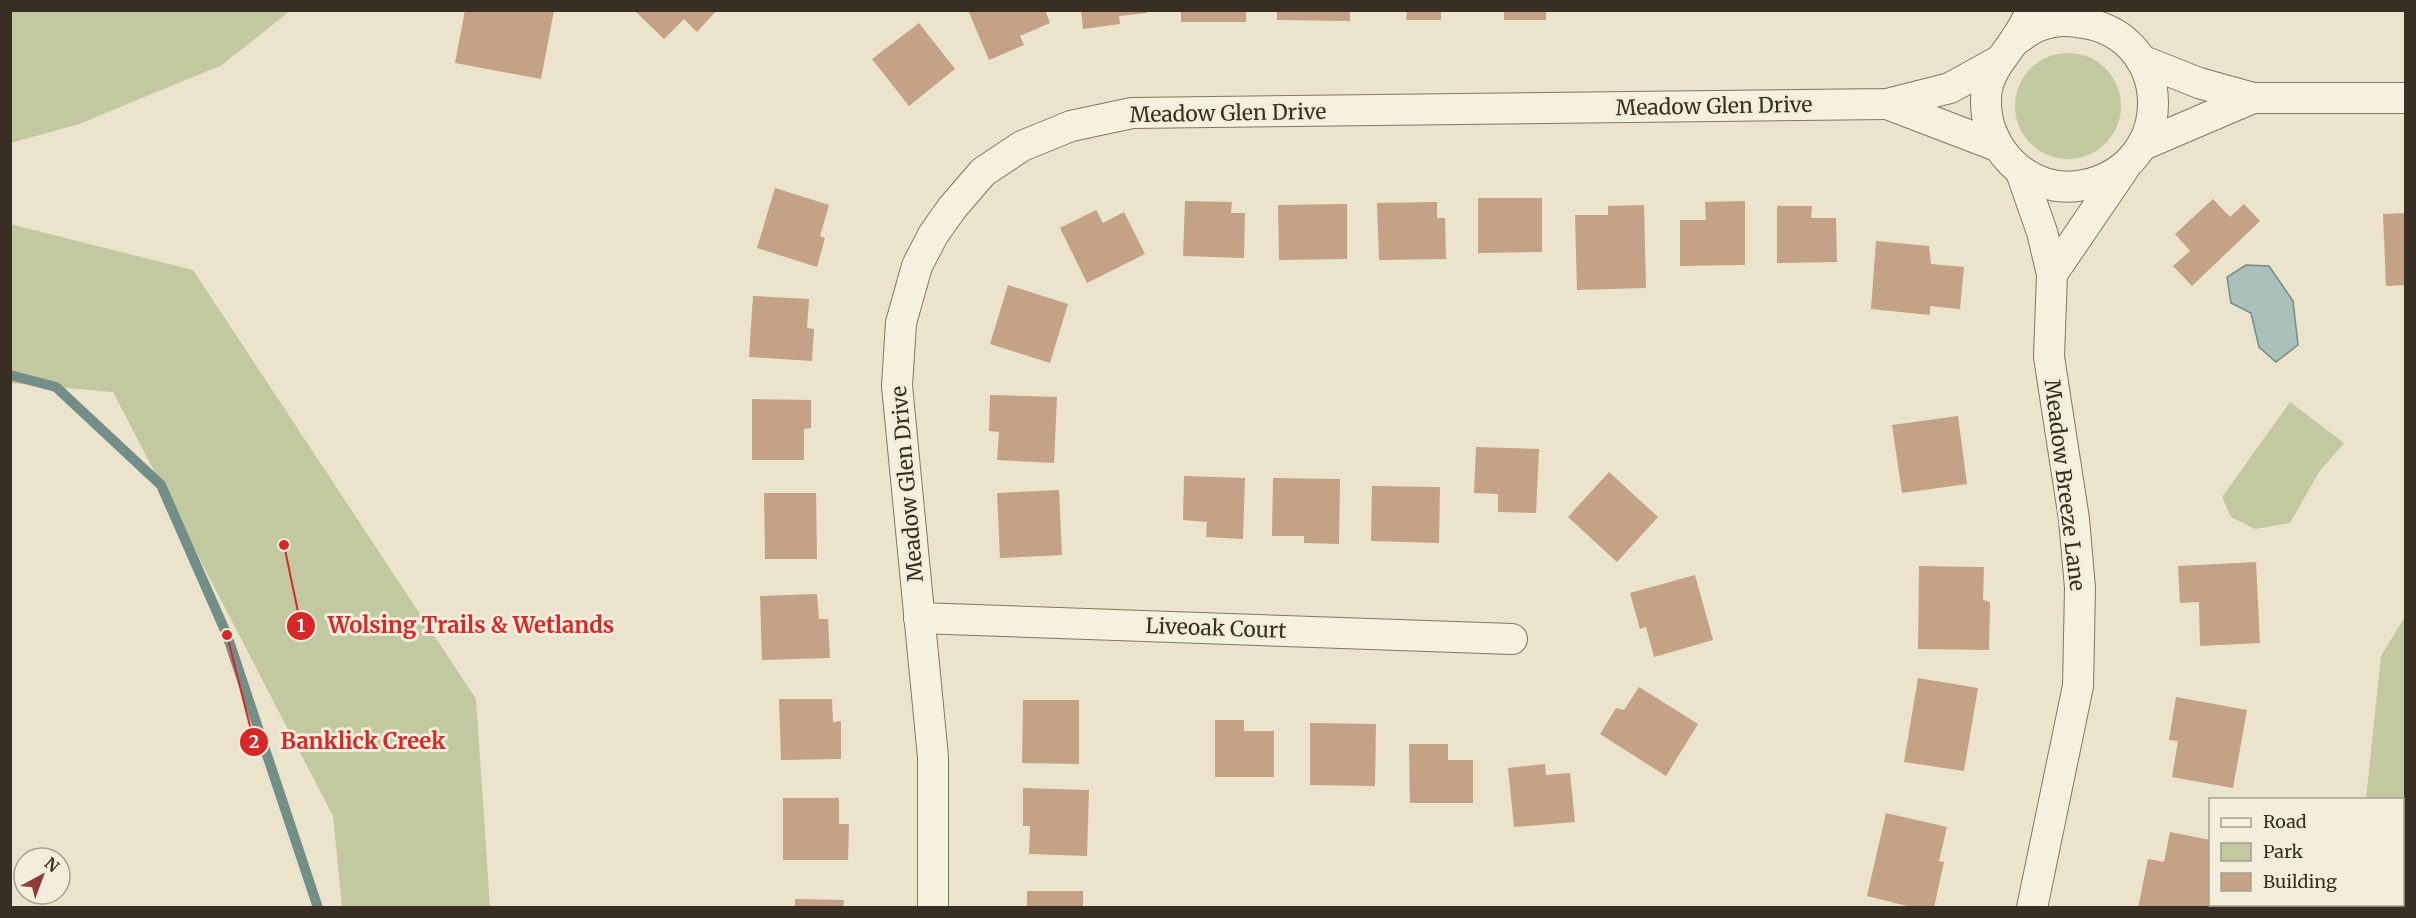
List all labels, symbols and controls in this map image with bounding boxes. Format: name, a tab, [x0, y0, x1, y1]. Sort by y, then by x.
street label: Meadow Glen Drive	[1615, 91, 1813, 121]
street label: Meadow Glen Drive	[1129, 98, 1327, 128]
street label: Meadow Breeze Lane	[2039, 378, 2091, 592]
street label: Meadow Glen Drive	[885, 385, 929, 583]
callout: Wolsing Trails & Wetlands	[286, 606, 627, 646]
text: Wolsing Trails & Wetlands	[327, 611, 614, 639]
street label: Liveoak Court	[1145, 612, 1287, 644]
text: 1	[297, 614, 305, 637]
callout: Banklick Creek	[239, 722, 458, 762]
text: Banklick Creek	[281, 727, 446, 755]
text: 2	[249, 730, 259, 753]
legend	[2209, 798, 2404, 906]
text: Road	[2263, 810, 2307, 833]
text: Park	[2263, 840, 2304, 863]
north arrow	[12, 846, 72, 906]
text: N	[41, 853, 63, 877]
text: Building	[2263, 870, 2337, 893]

